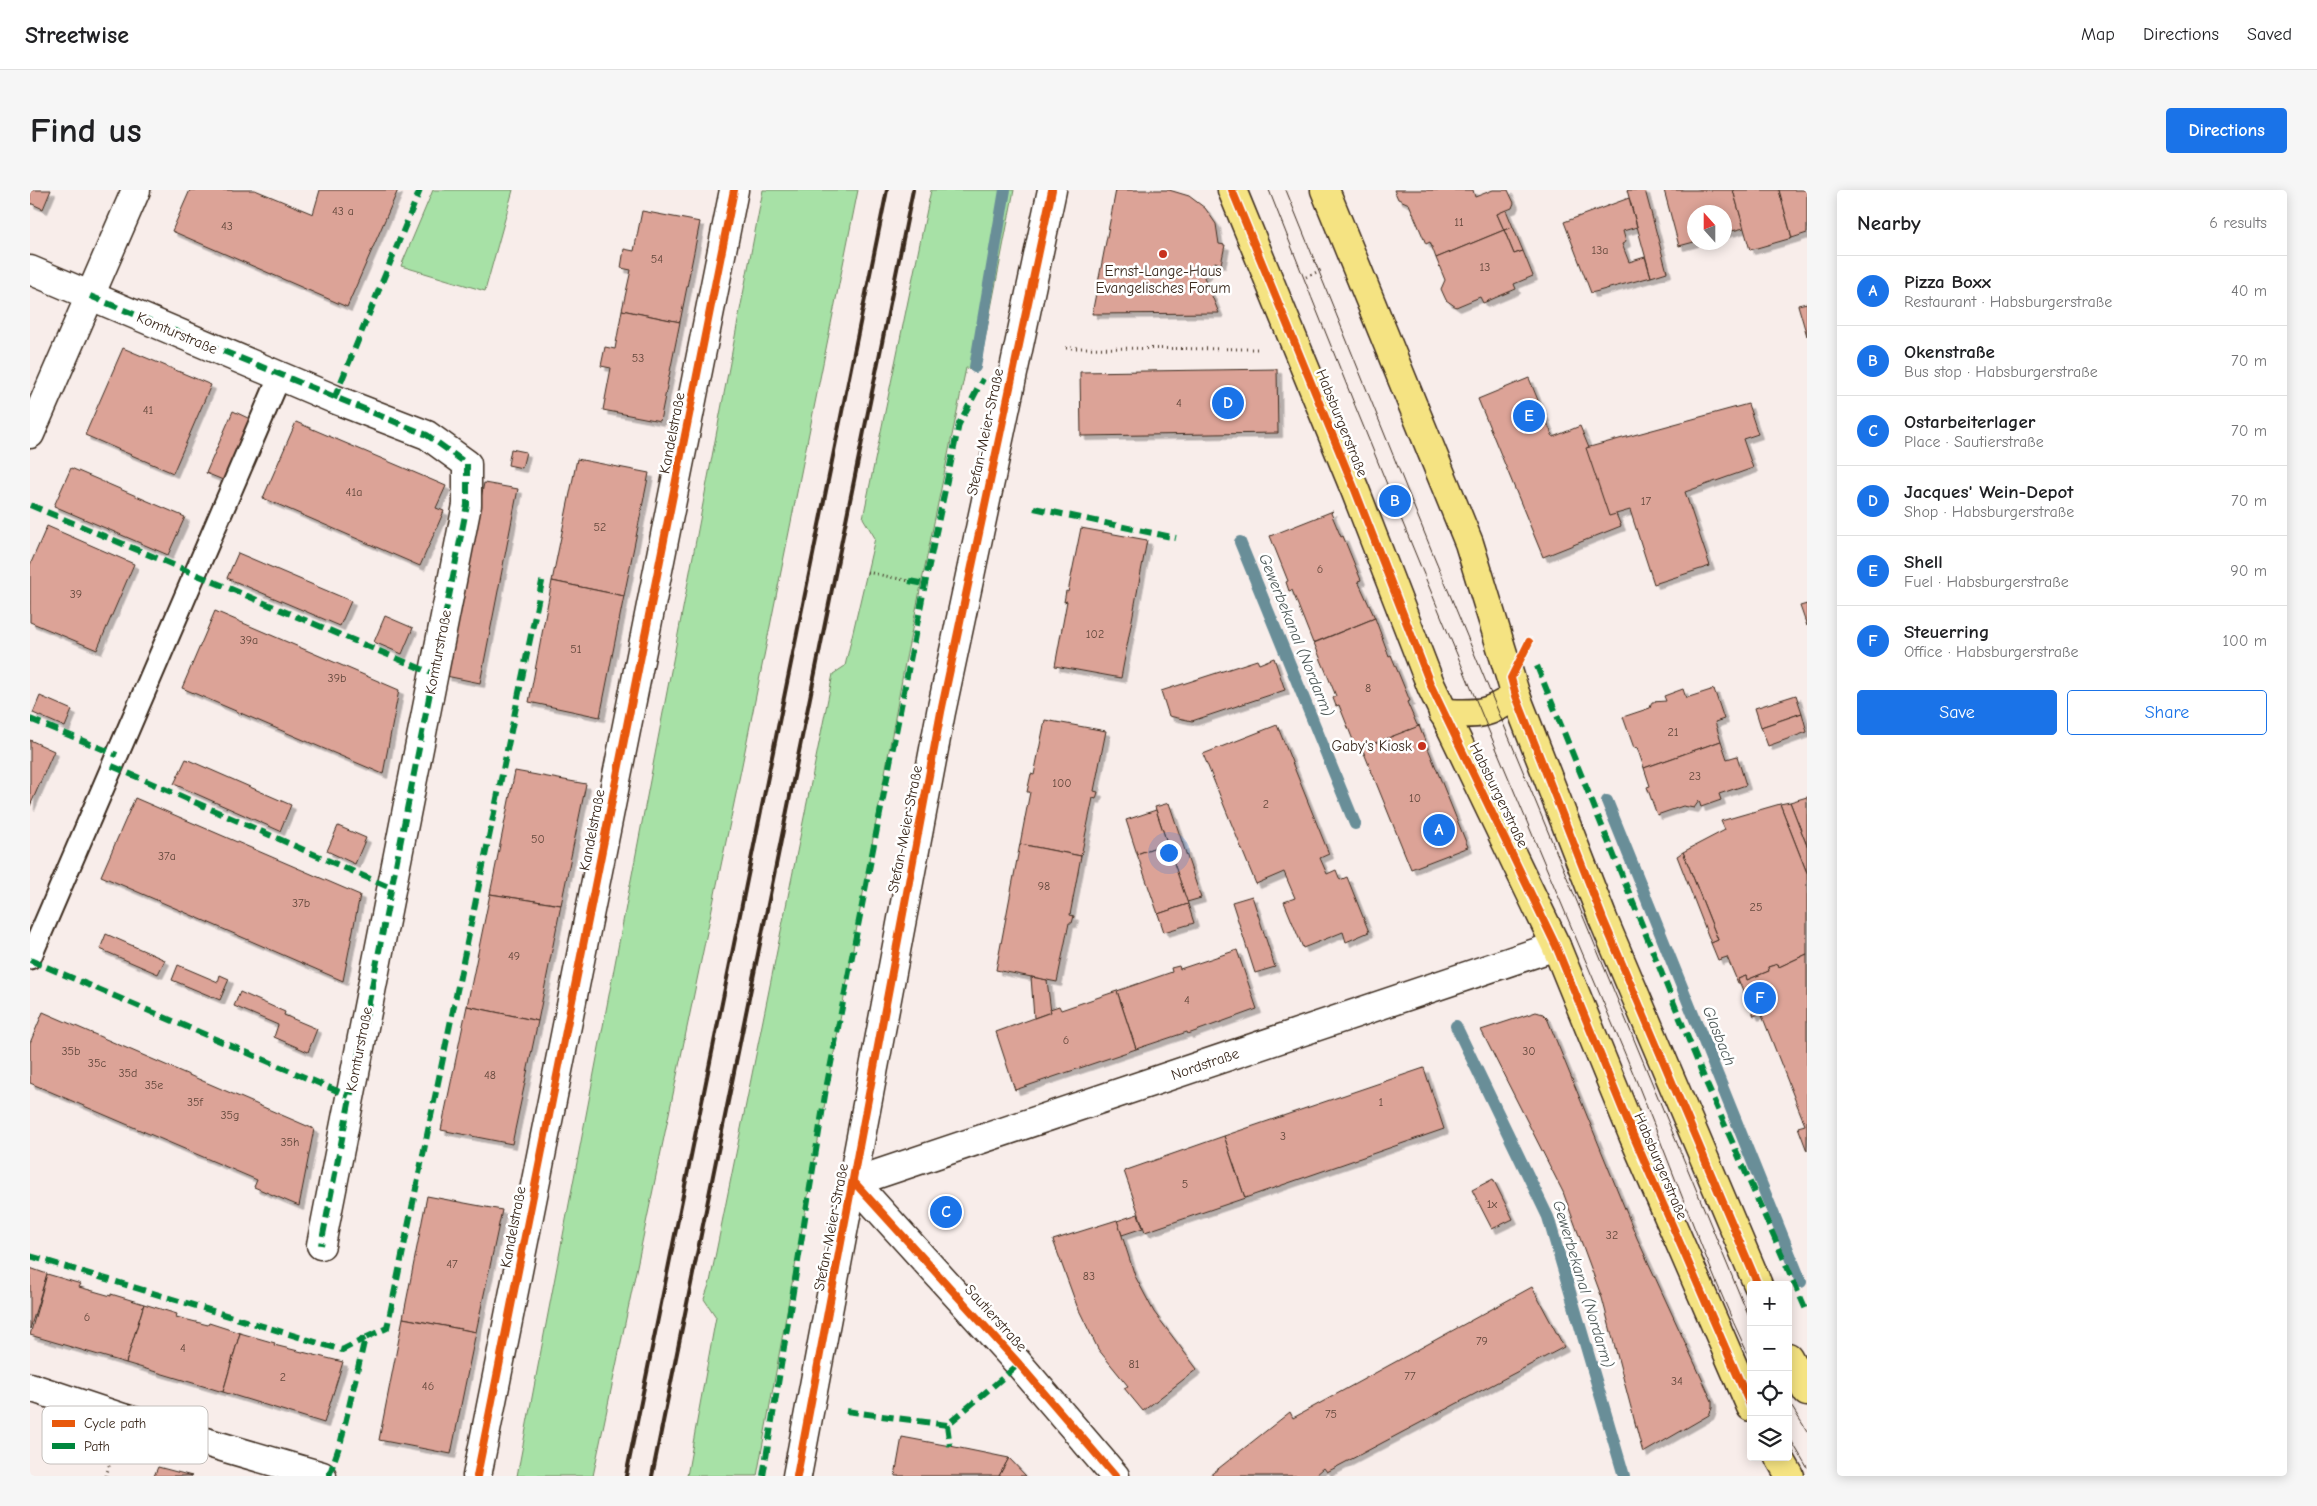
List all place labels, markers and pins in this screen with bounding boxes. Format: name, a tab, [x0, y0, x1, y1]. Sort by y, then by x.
marker: Ernst-Lange-Haus Evangelisches Forum	[1157, 248, 1169, 260]
place label: Ernst-Lange-Haus Evangelisches Forum	[1095, 262, 1231, 297]
pin: D	[1212, 384, 1244, 422]
pin: E	[1513, 397, 1545, 435]
pin: B	[1379, 482, 1411, 520]
place label: Gaby's Kiosk	[1332, 737, 1413, 755]
marker: Gaby's Kiosk	[1416, 740, 1428, 752]
pin: A	[1423, 811, 1455, 849]
pin: F	[1744, 979, 1776, 1017]
pin: C	[930, 1193, 962, 1231]

